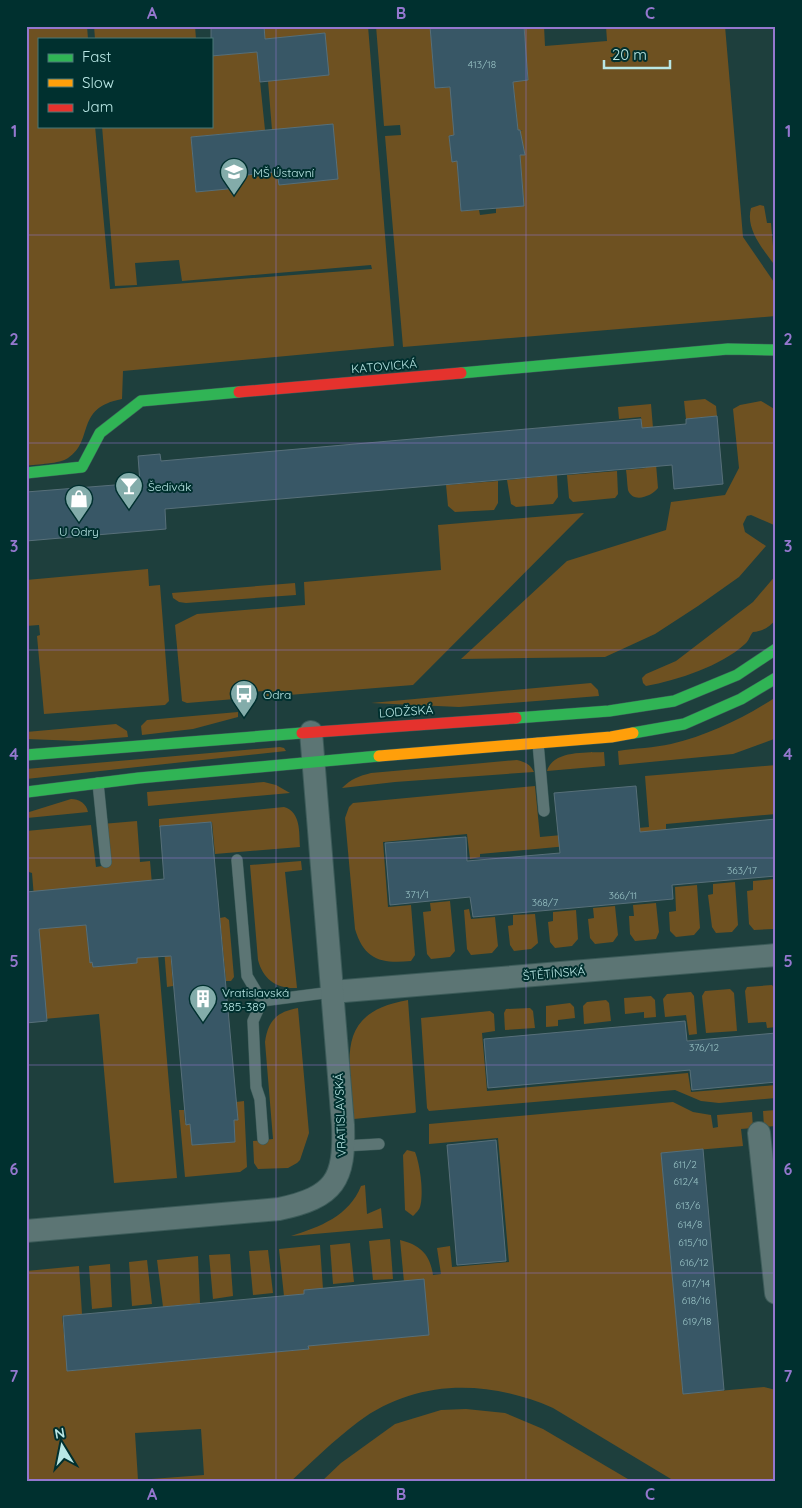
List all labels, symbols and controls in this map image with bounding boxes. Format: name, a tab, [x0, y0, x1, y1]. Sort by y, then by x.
text: A	[147, 3, 158, 23]
text: B	[396, 3, 406, 23]
text: C	[645, 3, 655, 23]
legend	[38, 38, 212, 128]
scale bar	[604, 38, 671, 70]
text: 20 m	[612, 45, 647, 64]
text: Fast	[82, 47, 111, 66]
house number: 413/18	[468, 58, 496, 71]
text: Slow	[82, 73, 114, 92]
text: Jam	[82, 97, 113, 116]
text: 1	[11, 121, 17, 141]
text: 1	[785, 121, 791, 141]
school or university icon: MŠ Ústavní	[219, 157, 249, 196]
place label: MŠ Ústavní	[253, 165, 315, 180]
text: 2	[9, 329, 19, 349]
text: 2	[783, 329, 793, 349]
street label: KATOVICKÁ	[350, 356, 418, 376]
bar icon: Šedivák	[114, 471, 144, 510]
place label: Šedivák	[148, 479, 191, 494]
shop icon: U Odry	[64, 484, 94, 523]
place label: U Odry	[59, 524, 99, 539]
text: 3	[10, 536, 18, 556]
text: 3	[784, 536, 792, 556]
bus stop icon: Odra	[229, 679, 259, 718]
place label: Odra	[263, 687, 291, 702]
street label: LODŽSKÁ	[378, 702, 434, 720]
text: 4	[9, 744, 19, 764]
text: 4	[783, 744, 793, 764]
house number: 363/17	[727, 864, 757, 877]
house number: 371/1	[405, 888, 429, 901]
house number: 366/11	[609, 889, 637, 902]
house number: 368/7	[532, 896, 558, 909]
text: 5	[9, 951, 19, 971]
text: 5	[783, 951, 793, 971]
street label: ŠTĚTÍNSKÁ	[522, 963, 586, 983]
building icon: Vratislavská 385-389	[188, 984, 218, 1023]
place label: Vratislavská 385-389	[222, 985, 289, 1014]
house number: 376/12	[689, 1041, 719, 1054]
street label: VRATISLAVSKÁ	[331, 1073, 349, 1157]
house number: 611/2	[673, 1158, 697, 1171]
text: 6	[10, 1159, 19, 1179]
text: 6	[784, 1159, 793, 1179]
house number: 612/4	[673, 1175, 699, 1188]
house number: 613/6	[676, 1199, 701, 1212]
house number: 614/8	[678, 1218, 702, 1231]
house number: 615/10	[678, 1236, 708, 1249]
house number: 616/12	[680, 1256, 709, 1269]
house number: 617/14	[682, 1277, 710, 1290]
house number: 618/16	[682, 1294, 711, 1307]
house number: 619/18	[683, 1315, 711, 1328]
text: 7	[10, 1366, 19, 1386]
text: 7	[784, 1366, 793, 1386]
north arrow	[38, 1420, 88, 1470]
text: N	[53, 1423, 66, 1443]
text: A	[147, 1484, 158, 1504]
text: B	[396, 1484, 406, 1504]
text: C	[645, 1484, 655, 1504]

